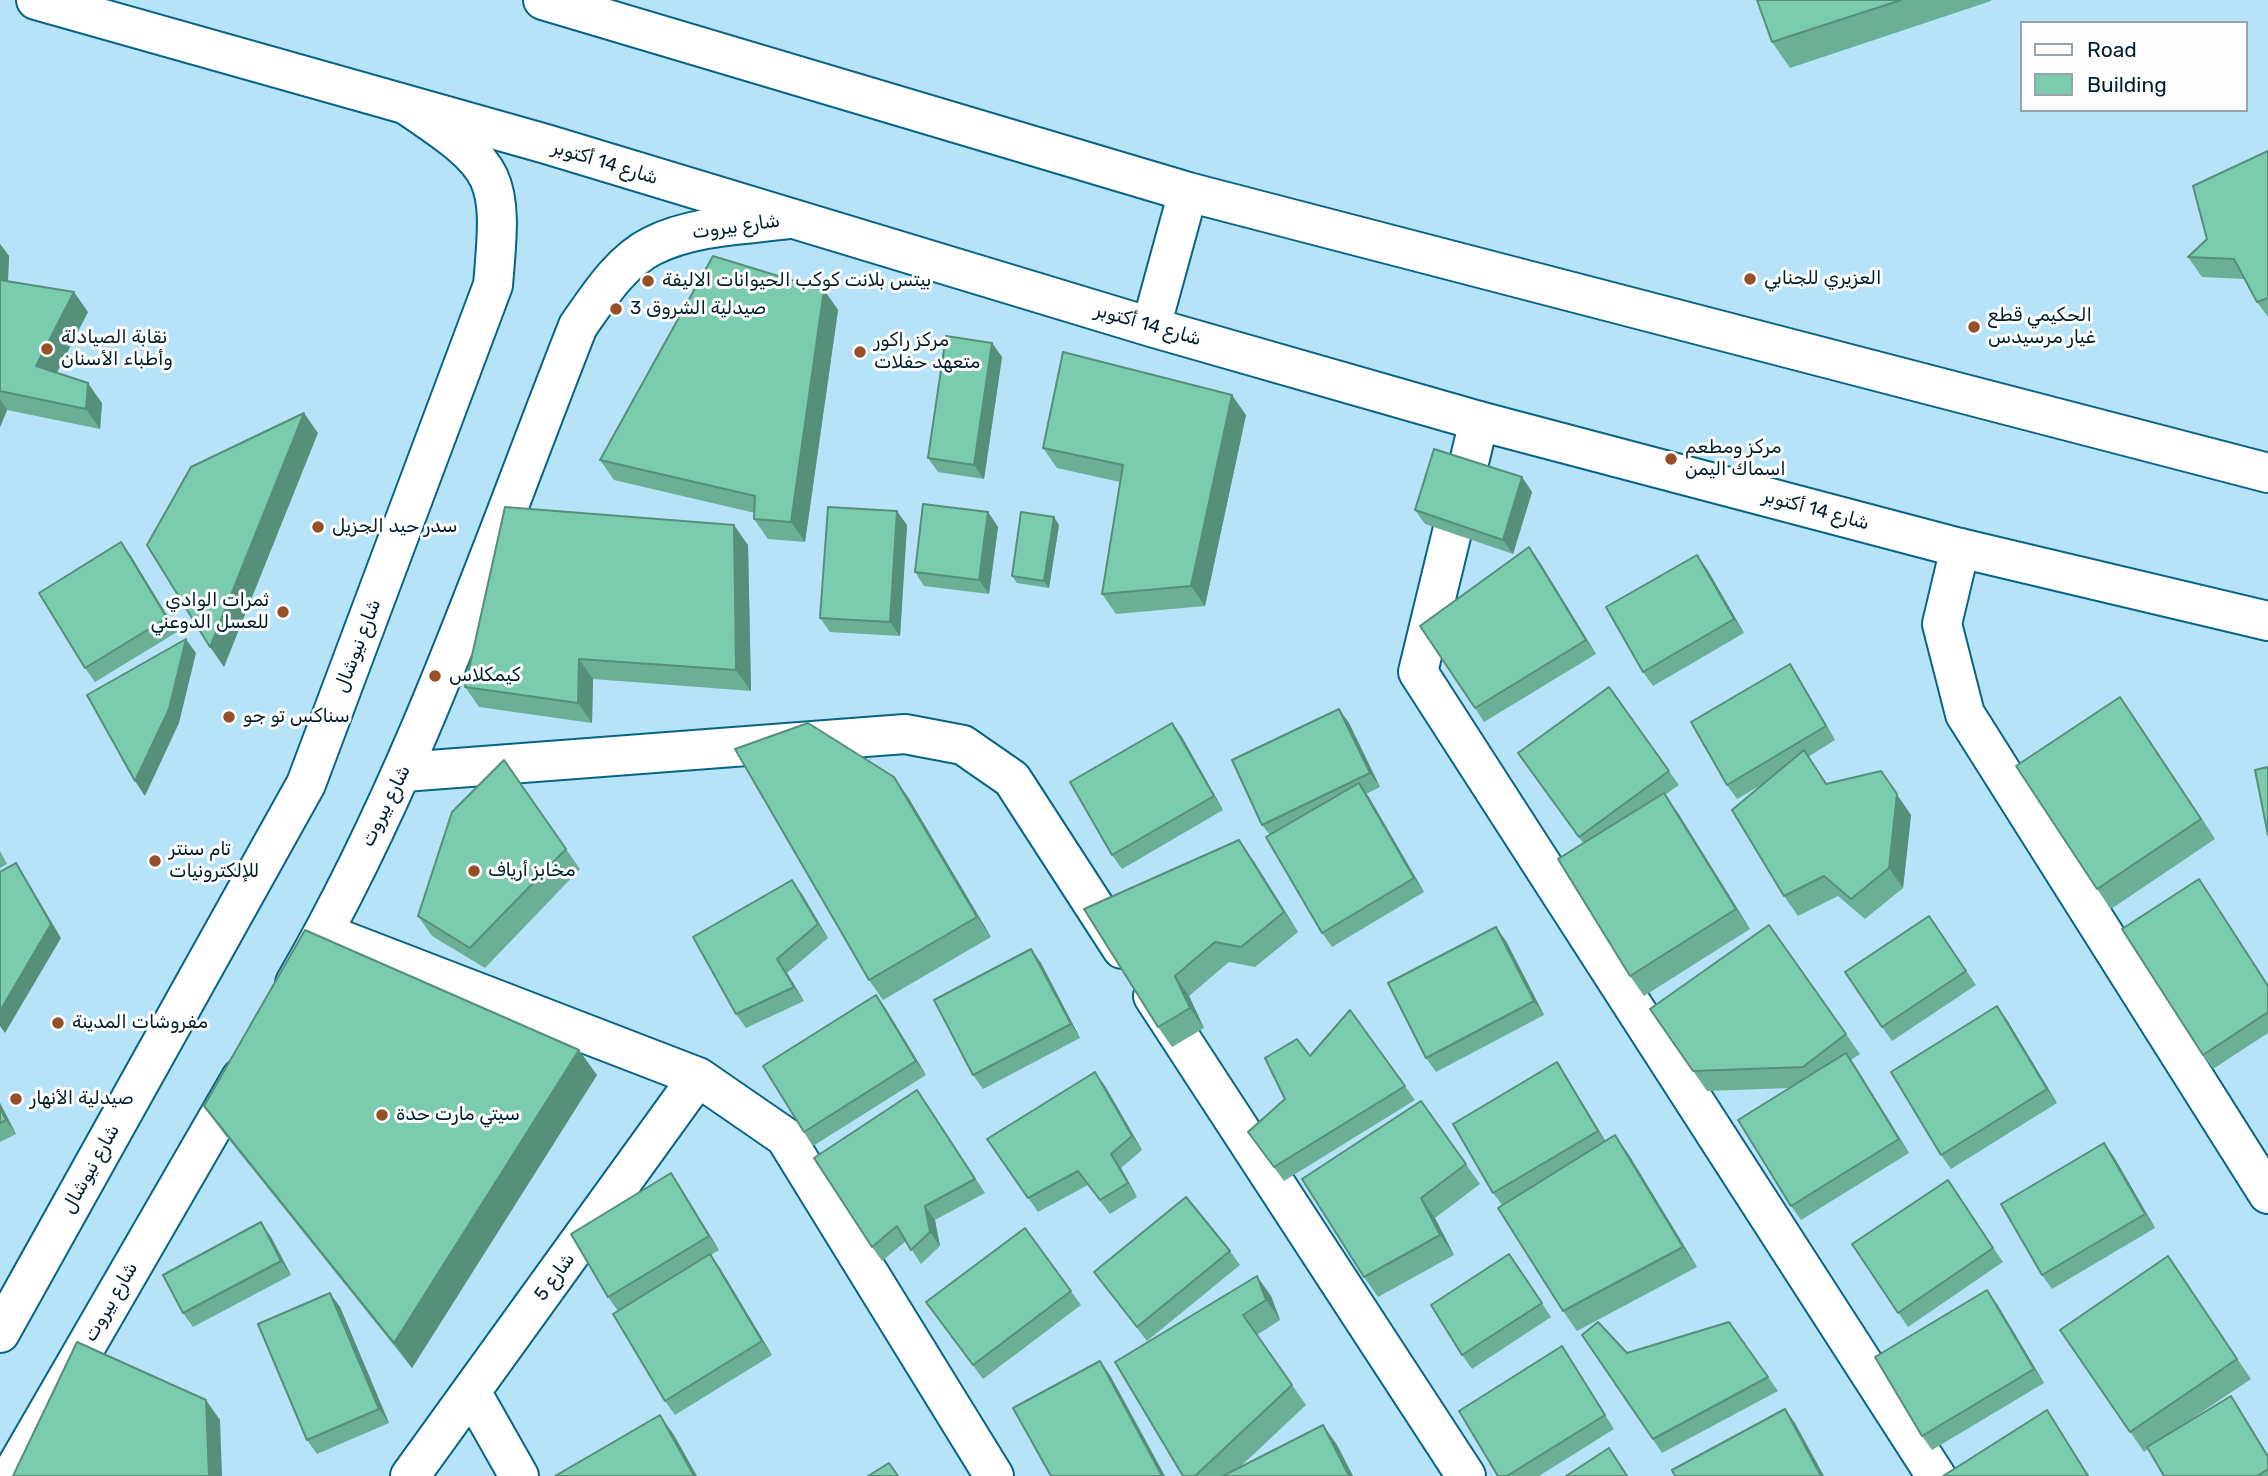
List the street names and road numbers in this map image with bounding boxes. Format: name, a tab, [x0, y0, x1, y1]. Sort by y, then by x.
street label: شارع 14 أكتوبر	[549, 136, 661, 190]
street label: شارع بيروت	[691, 210, 781, 244]
street label: شارع 14 أكتوبر	[1092, 299, 1204, 351]
street label: شارع 14 أكتوبر	[1760, 485, 1872, 535]
street label: شارع نيوشال	[330, 596, 386, 696]
street label: شارع بيروت	[356, 761, 416, 851]
street label: شارع نيوشال	[57, 1120, 125, 1218]
street label: شارع 5	[530, 1249, 580, 1305]
street label: شارع بيروت	[79, 1258, 143, 1346]

